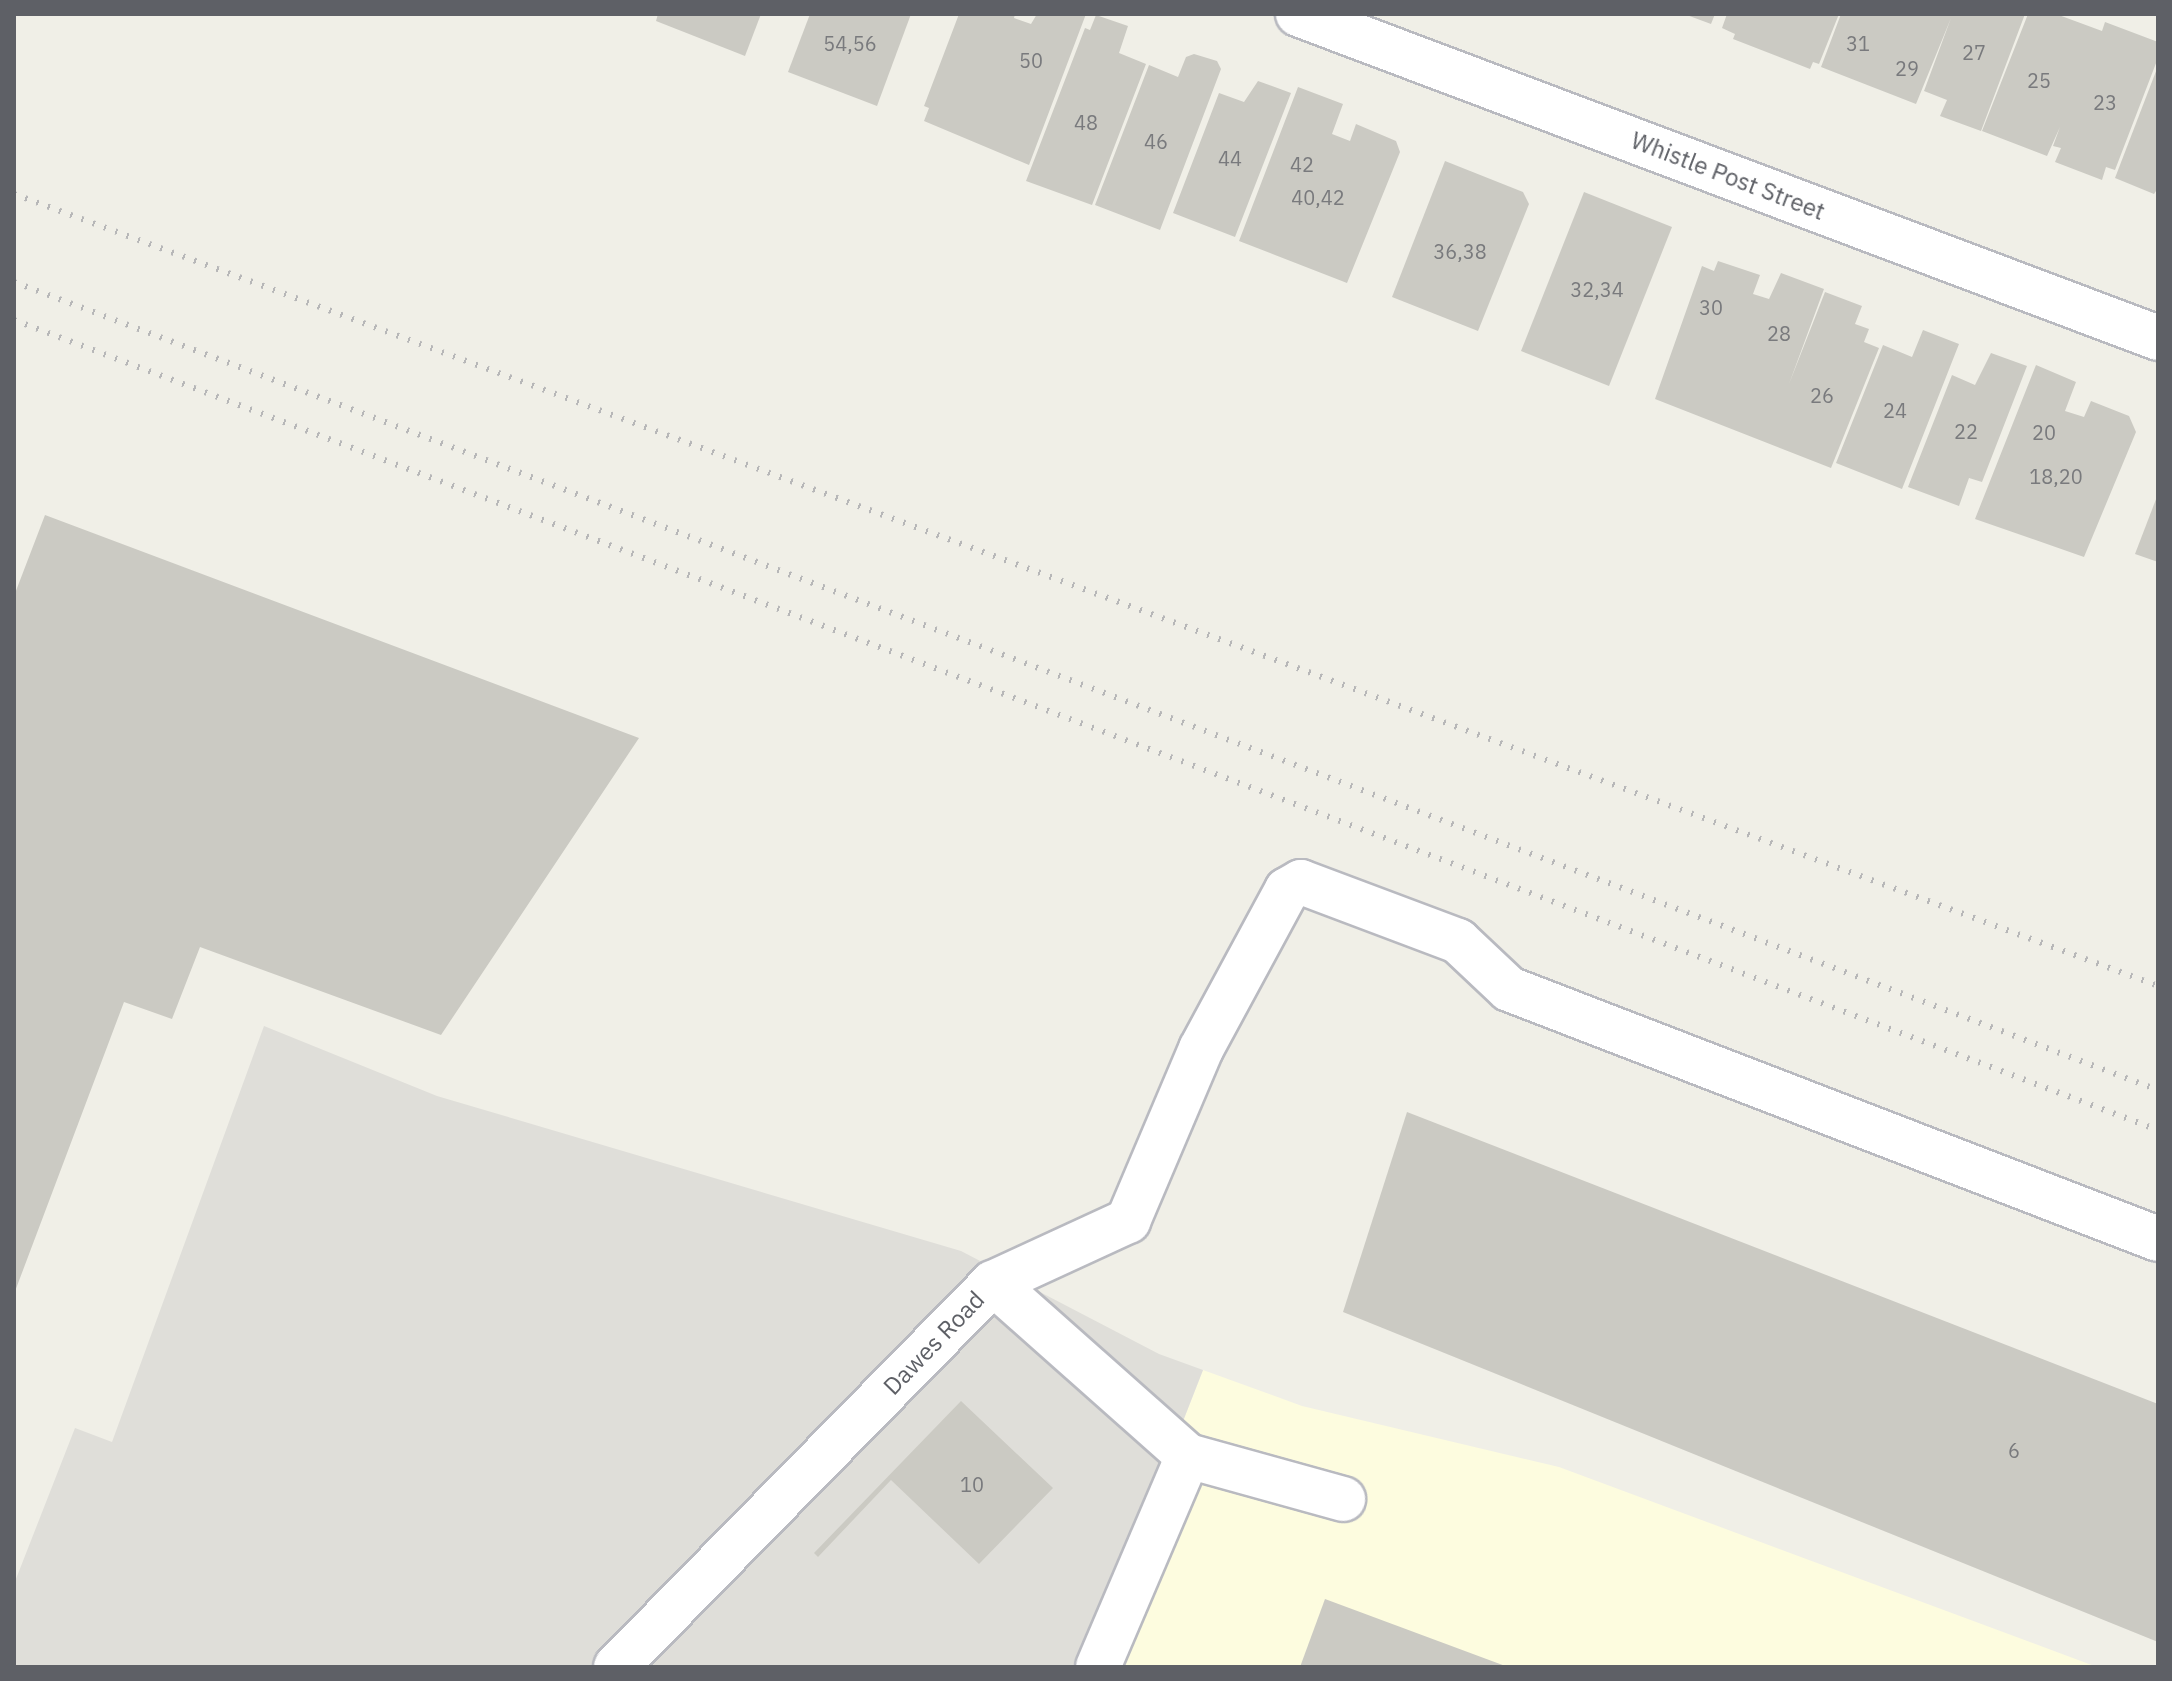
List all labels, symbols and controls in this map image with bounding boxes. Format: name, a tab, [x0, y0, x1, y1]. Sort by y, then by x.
house number: 54,56	[823, 31, 877, 55]
house number: 31	[1846, 31, 1870, 55]
house number: 27	[1962, 40, 1986, 64]
house number: 50	[1019, 48, 1043, 72]
house number: 29	[1895, 56, 1919, 80]
house number: 25	[2027, 68, 2051, 92]
house number: 23	[2093, 90, 2117, 114]
house number: 48	[1074, 110, 1098, 134]
street label: Whistle Post Street	[1627, 126, 1829, 226]
house number: 46	[1144, 129, 1168, 153]
house number: 44	[1218, 146, 1242, 170]
house number: 42	[1290, 152, 1314, 176]
house number: 40,42	[1291, 185, 1345, 209]
house number: 36,38	[1433, 239, 1487, 263]
house number: 32,34	[1570, 277, 1624, 301]
house number: 30	[1699, 295, 1723, 319]
house number: 28	[1767, 321, 1791, 345]
house number: 26	[1810, 383, 1834, 407]
house number: 24	[1883, 398, 1907, 422]
house number: 22	[1954, 419, 1978, 443]
house number: 20	[2032, 420, 2056, 444]
house number: 18,20	[2029, 464, 2083, 488]
street label: Dawes Road	[877, 1285, 991, 1401]
house number: 6	[2008, 1438, 2020, 1462]
house number: 10	[960, 1472, 984, 1496]

